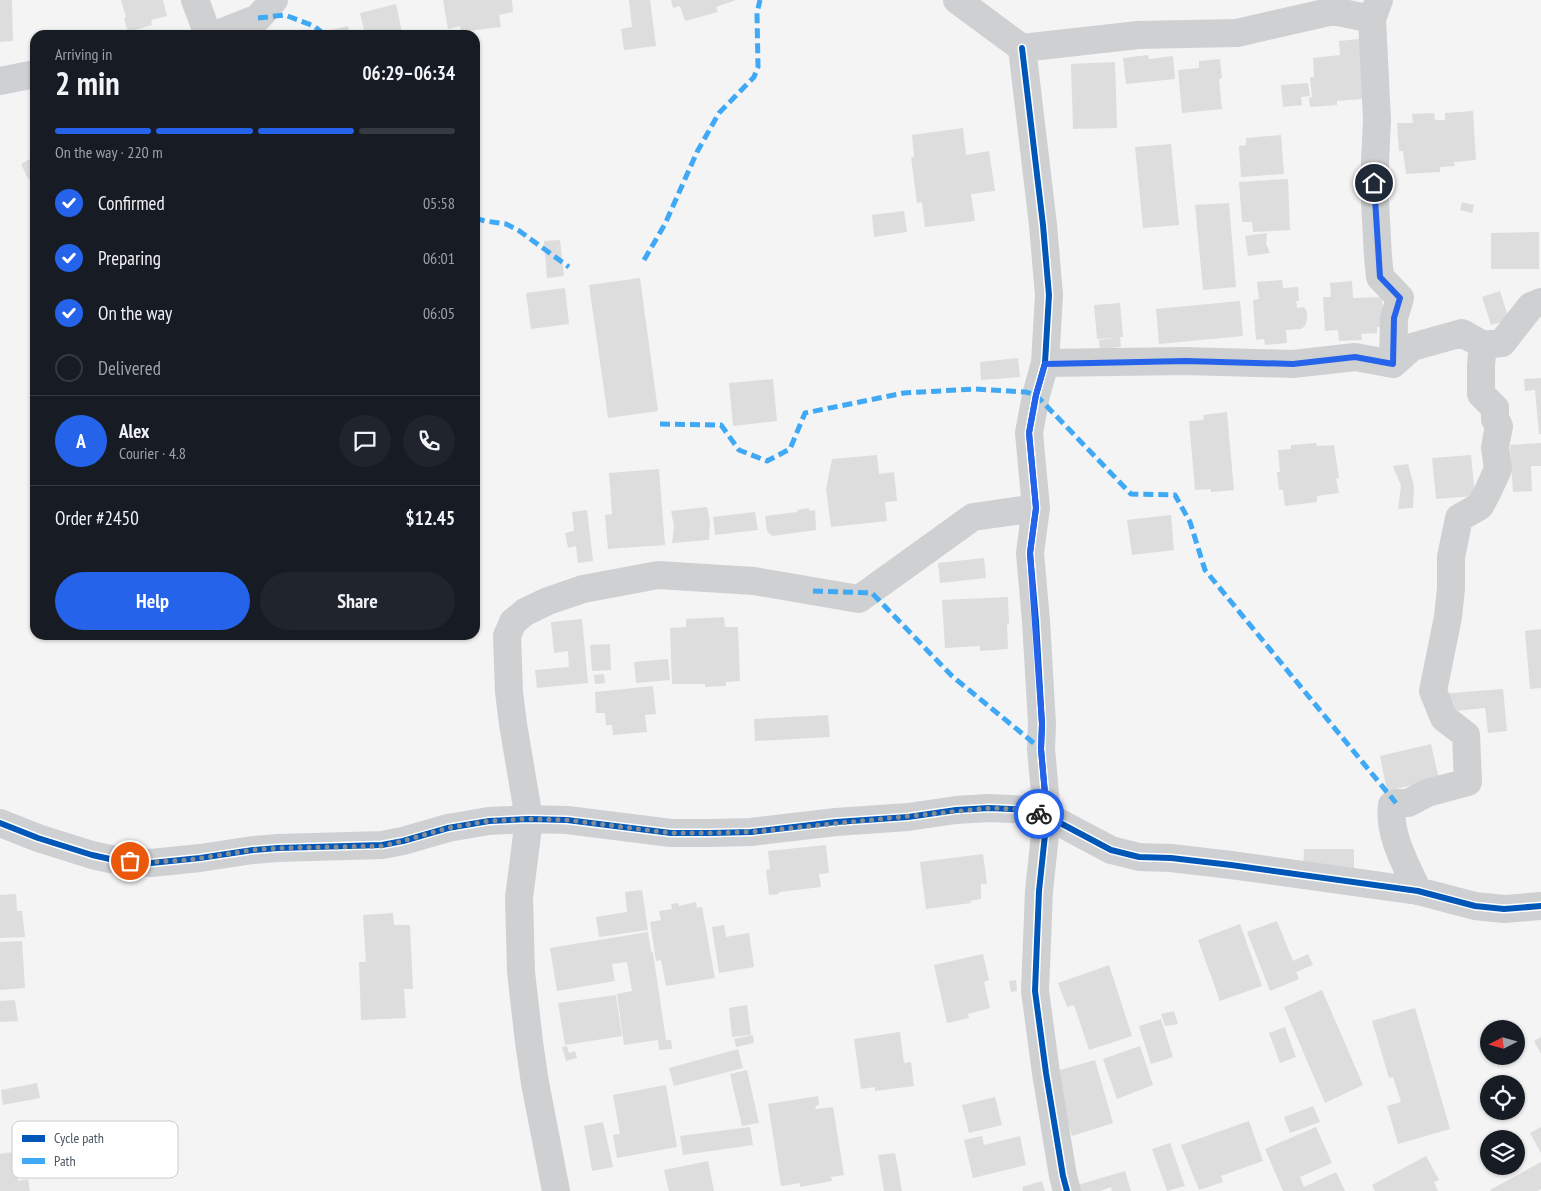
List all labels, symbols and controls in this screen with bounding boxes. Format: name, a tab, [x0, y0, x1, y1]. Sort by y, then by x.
text: Arriving in	[55, 44, 112, 64]
text: 06:29–06:34	[362, 61, 455, 85]
text: 2 min	[55, 62, 120, 104]
text: On the way · 220 m	[55, 142, 163, 162]
pin	[1353, 162, 1395, 204]
icon: home	[1360, 169, 1388, 197]
icon: check	[55, 189, 83, 217]
text: Confirmed	[98, 191, 165, 215]
text: 05:58	[423, 193, 455, 213]
icon: check	[55, 244, 83, 272]
text: Preparing	[98, 246, 161, 270]
text: 06:01	[423, 248, 455, 268]
icon: check	[55, 299, 83, 327]
text: On the way	[98, 301, 172, 325]
text: 06:05	[423, 303, 455, 323]
text: Delivered	[98, 356, 161, 380]
button: chat	[339, 415, 391, 467]
button: phone	[403, 415, 455, 467]
text: Alex	[119, 419, 149, 443]
text: A	[76, 429, 86, 453]
text: Courier · 4.8	[119, 443, 186, 463]
text: Order #2450	[55, 506, 139, 530]
text: $12.45	[406, 506, 455, 530]
button: Help	[55, 572, 250, 630]
button: Share	[260, 572, 455, 630]
courier	[1014, 789, 1064, 839]
icon: bike	[1025, 800, 1053, 828]
pin	[109, 840, 151, 882]
icon: bag	[116, 847, 144, 875]
north arrow	[1480, 1020, 1525, 1065]
map controls	[1480, 1020, 1525, 1175]
button: locate	[1480, 1075, 1525, 1120]
legend	[12, 1121, 178, 1178]
text: Cycle path	[54, 1129, 104, 1147]
button: layers	[1480, 1130, 1525, 1175]
text: Path	[54, 1152, 76, 1170]

